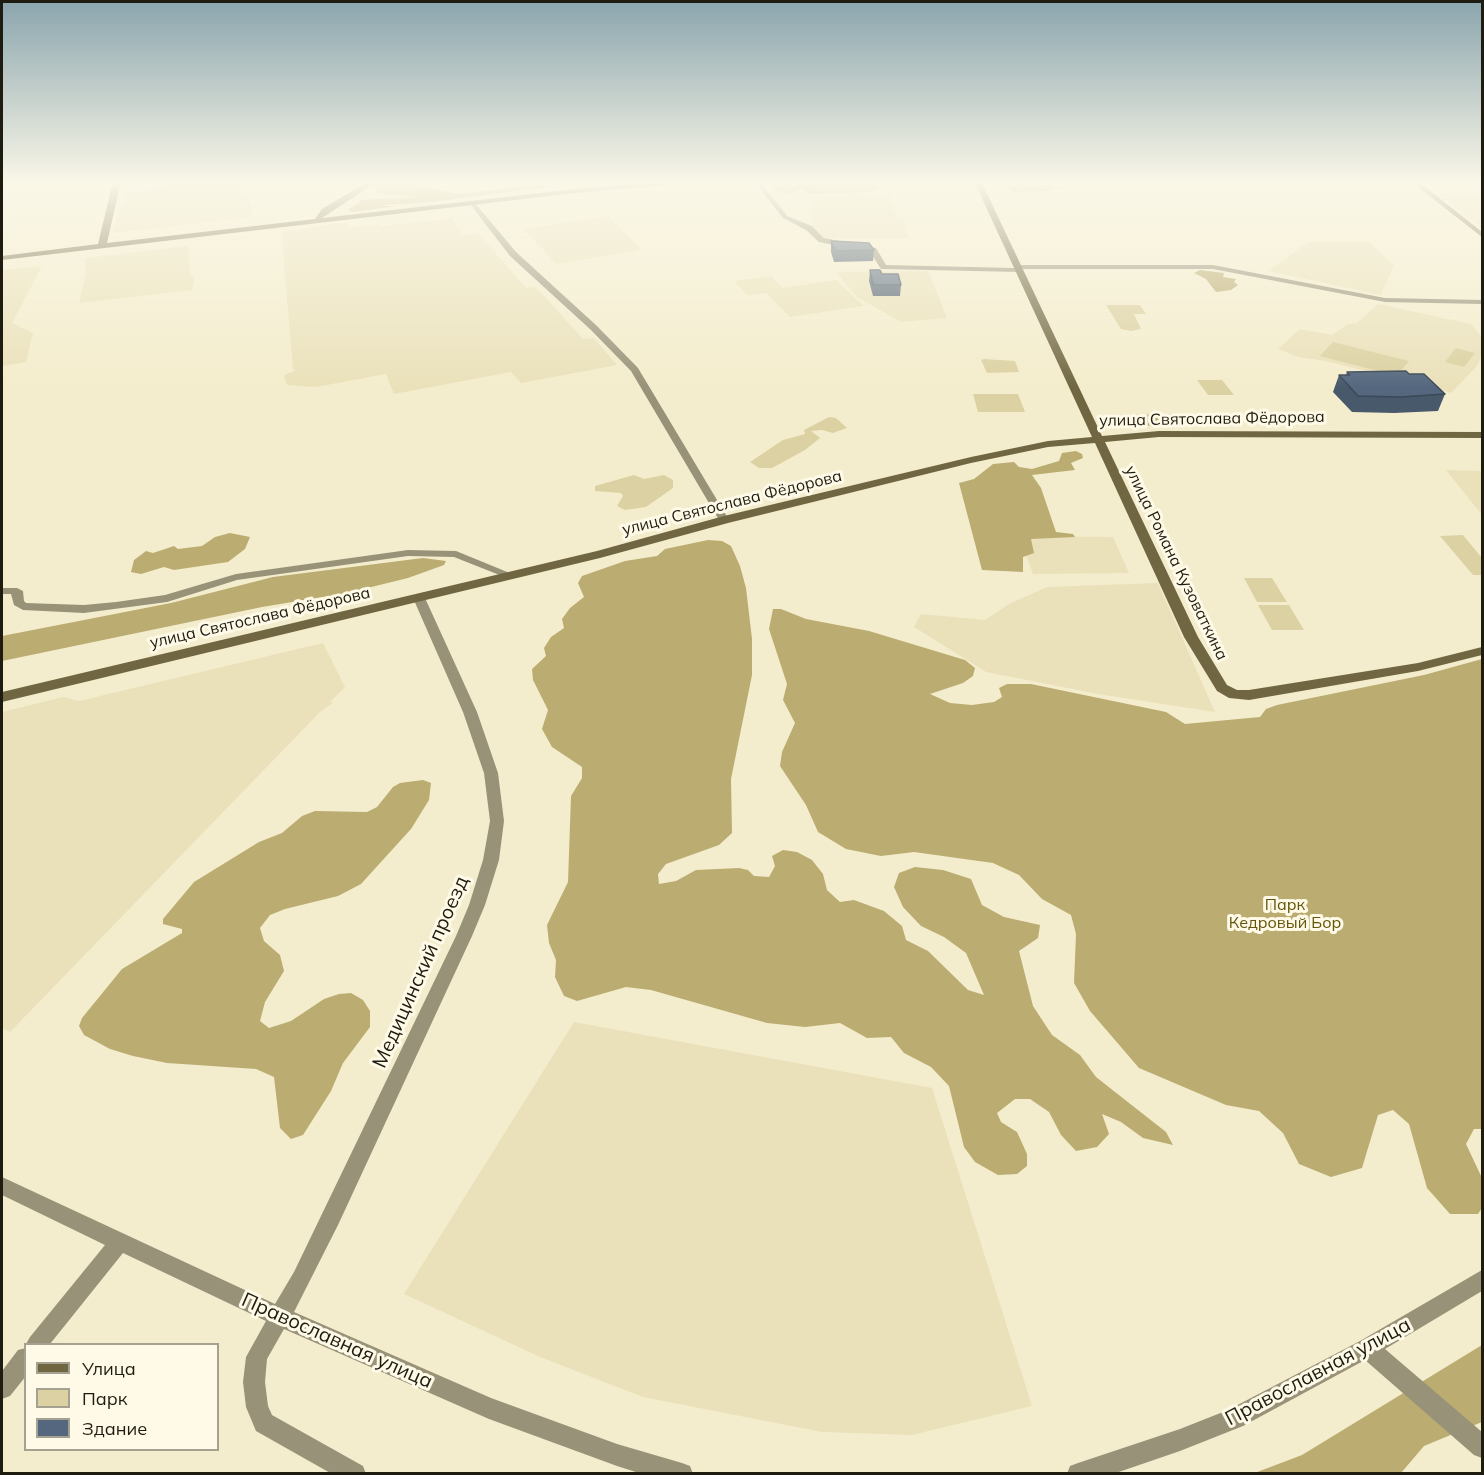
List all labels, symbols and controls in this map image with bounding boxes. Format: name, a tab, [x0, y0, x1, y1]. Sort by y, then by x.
street label: улица Святослава Фёдорова	[1099, 407, 1325, 431]
street label: улица Романа Кузоваткина	[1120, 463, 1232, 663]
street label: улица Святослава Фёдорова	[620, 466, 844, 540]
street label: улица Святослава Фёдорова	[148, 583, 372, 653]
street label: Медицинский проезд	[368, 872, 474, 1072]
park label: Парк Кедровый Бор	[1229, 895, 1341, 933]
street label: Православная улица	[238, 1288, 436, 1394]
street label: Православная улица	[1221, 1313, 1415, 1431]
legend	[24, 1343, 219, 1451]
text: Улица	[82, 1357, 136, 1380]
text: Парк	[82, 1387, 127, 1410]
text: Здание	[82, 1417, 147, 1440]

